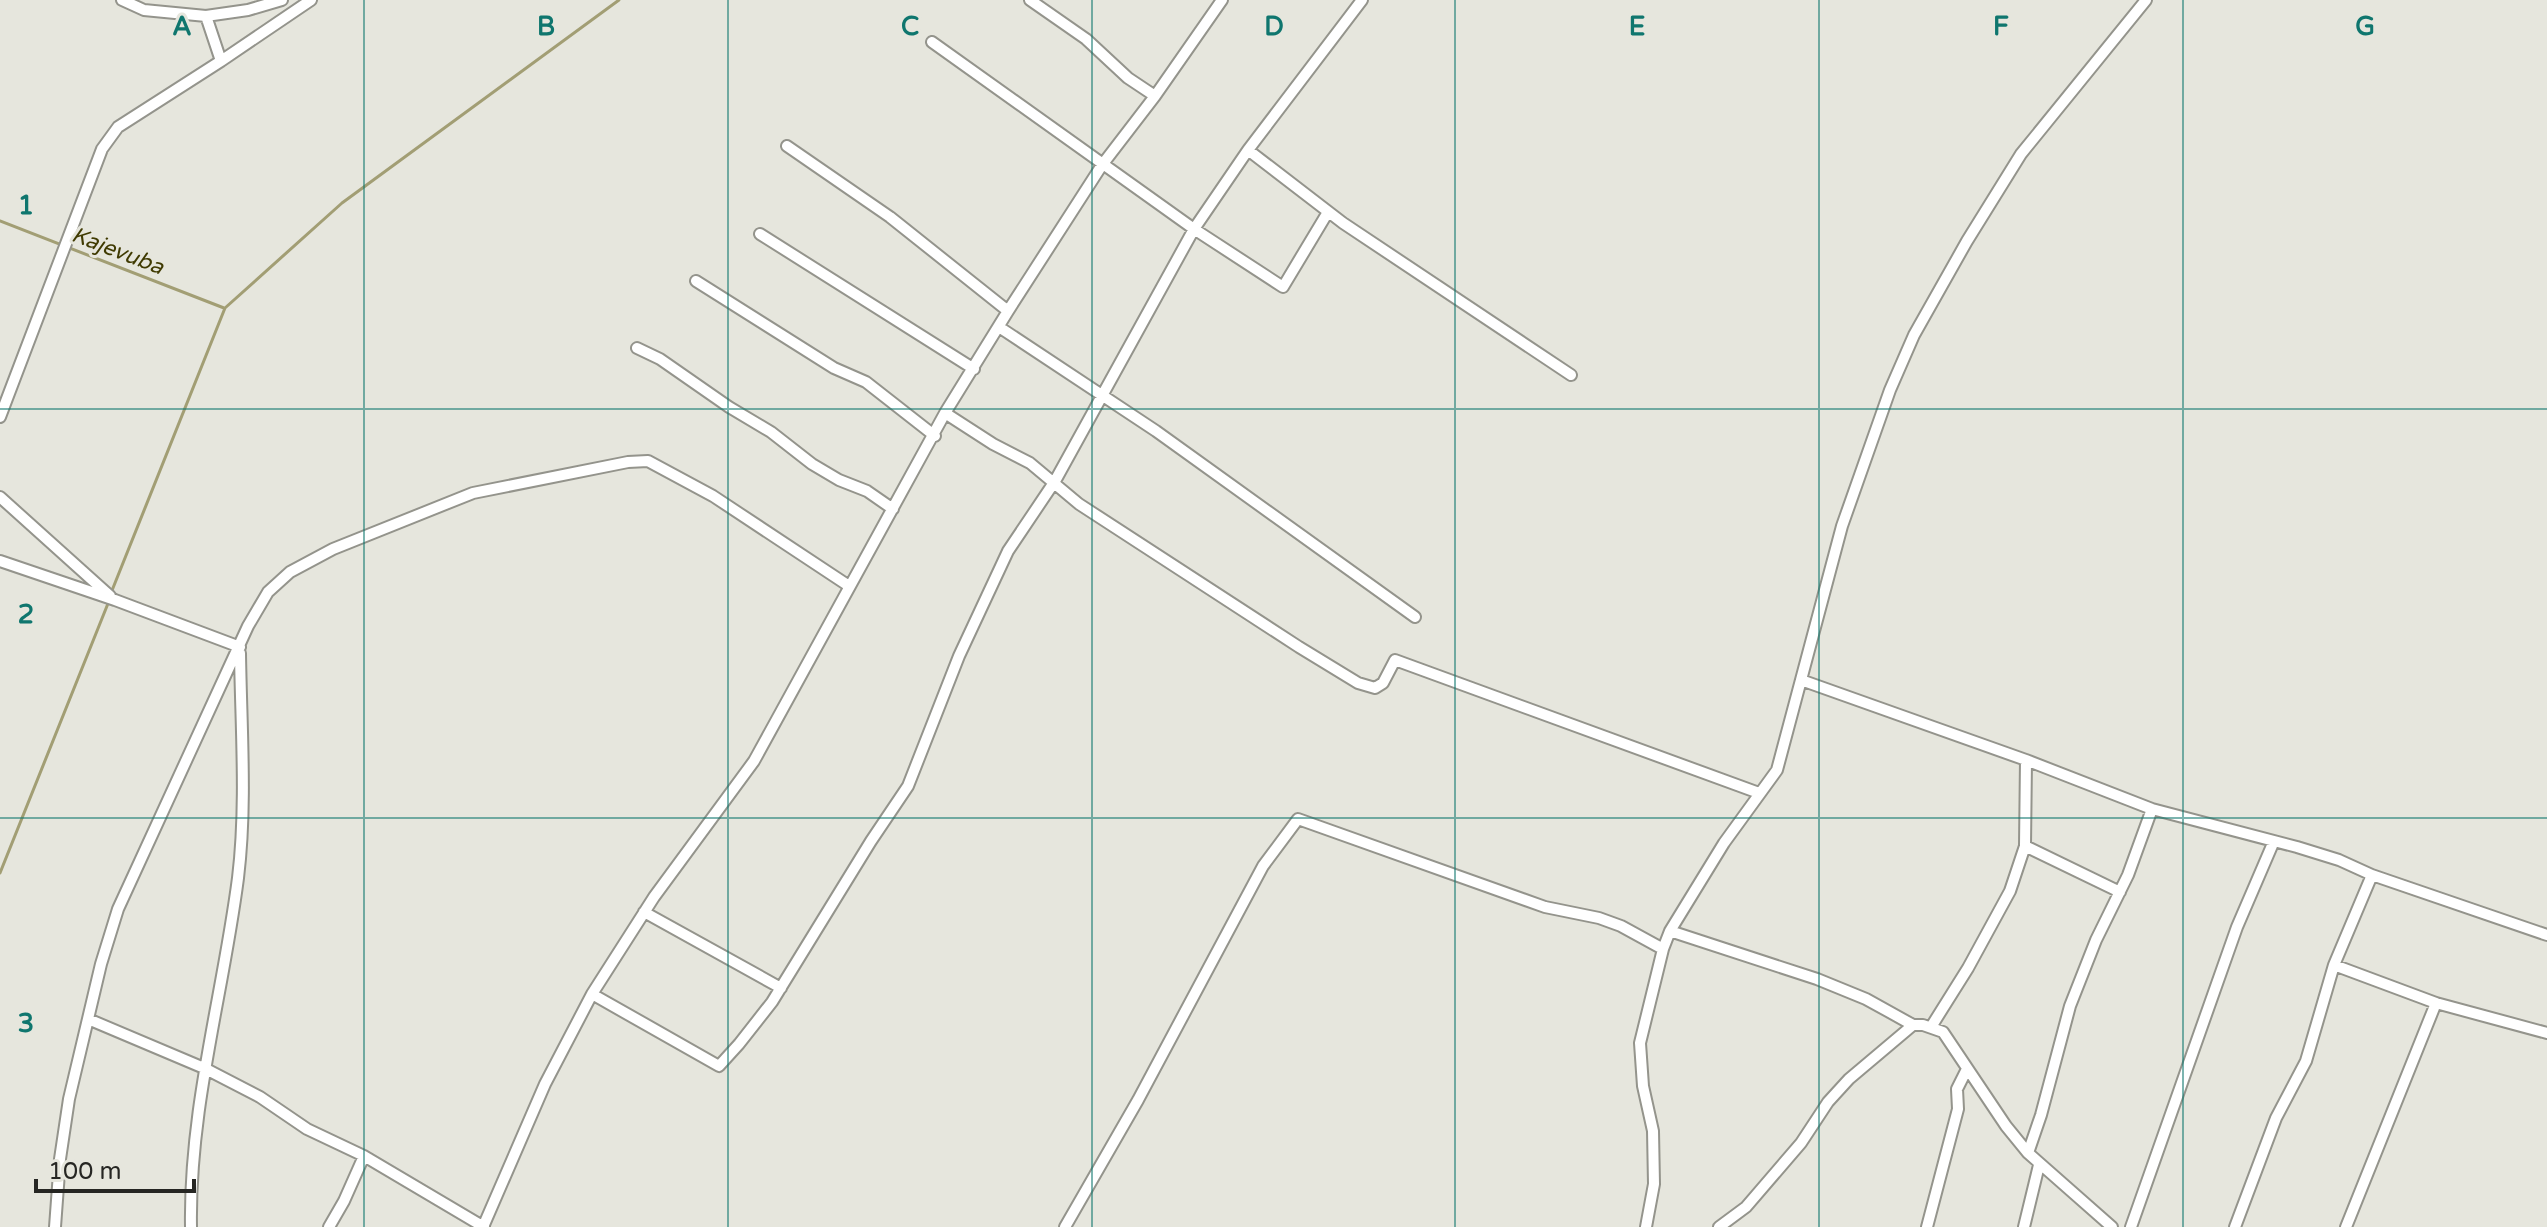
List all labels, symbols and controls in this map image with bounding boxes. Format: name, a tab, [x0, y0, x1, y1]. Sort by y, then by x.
text: A	[172, 11, 192, 42]
text: B	[537, 11, 555, 42]
text: C	[901, 11, 919, 42]
text: D	[1264, 11, 1284, 42]
text: E	[1629, 11, 1645, 42]
text: F	[1993, 11, 2009, 42]
text: G	[2355, 11, 2375, 42]
text: 1	[18, 190, 34, 221]
water label: Kajevuba	[68, 222, 168, 281]
text: 2	[18, 599, 34, 630]
text: 3	[18, 1008, 34, 1039]
scale bar	[36, 1143, 194, 1193]
text: 100 m	[48, 1157, 122, 1186]

